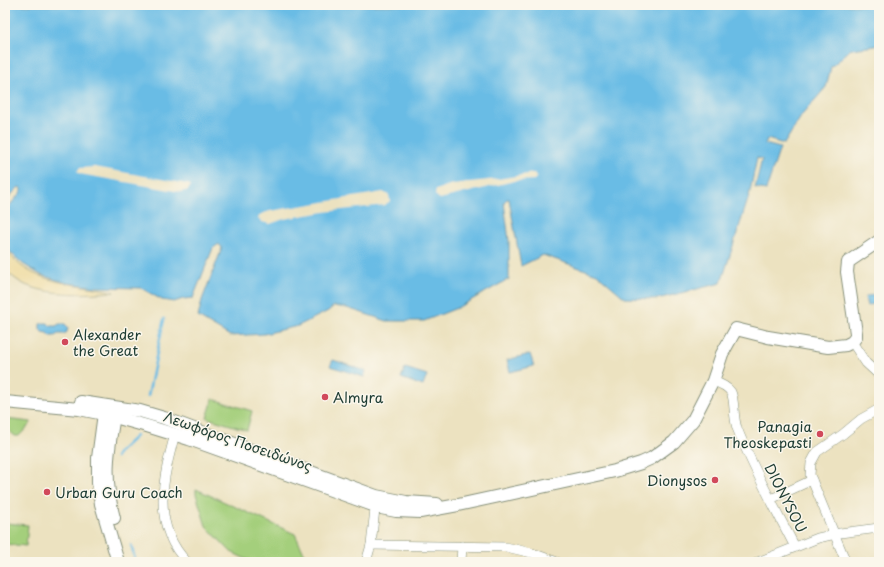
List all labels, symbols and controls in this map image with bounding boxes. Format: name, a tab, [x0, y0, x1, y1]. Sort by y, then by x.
place label: Alexander the Great	[73, 324, 142, 361]
marker: Alexander the Great	[60, 337, 70, 347]
place label: Almyra	[333, 387, 384, 408]
marker: Almyra	[320, 392, 330, 402]
street label: Λεωφόρος Ποσειδώνος	[161, 406, 315, 476]
place label: Panagia Theoskepasti	[723, 416, 812, 453]
marker: Panagia Theoskepasti	[815, 429, 825, 439]
street label: DIONYSOU	[760, 460, 812, 536]
place label: Dionysos	[647, 470, 707, 491]
marker: Dionysos	[710, 475, 720, 485]
place label: Urban Guru Coach	[55, 482, 183, 503]
marker: Urban Guru Coach	[42, 487, 52, 497]

